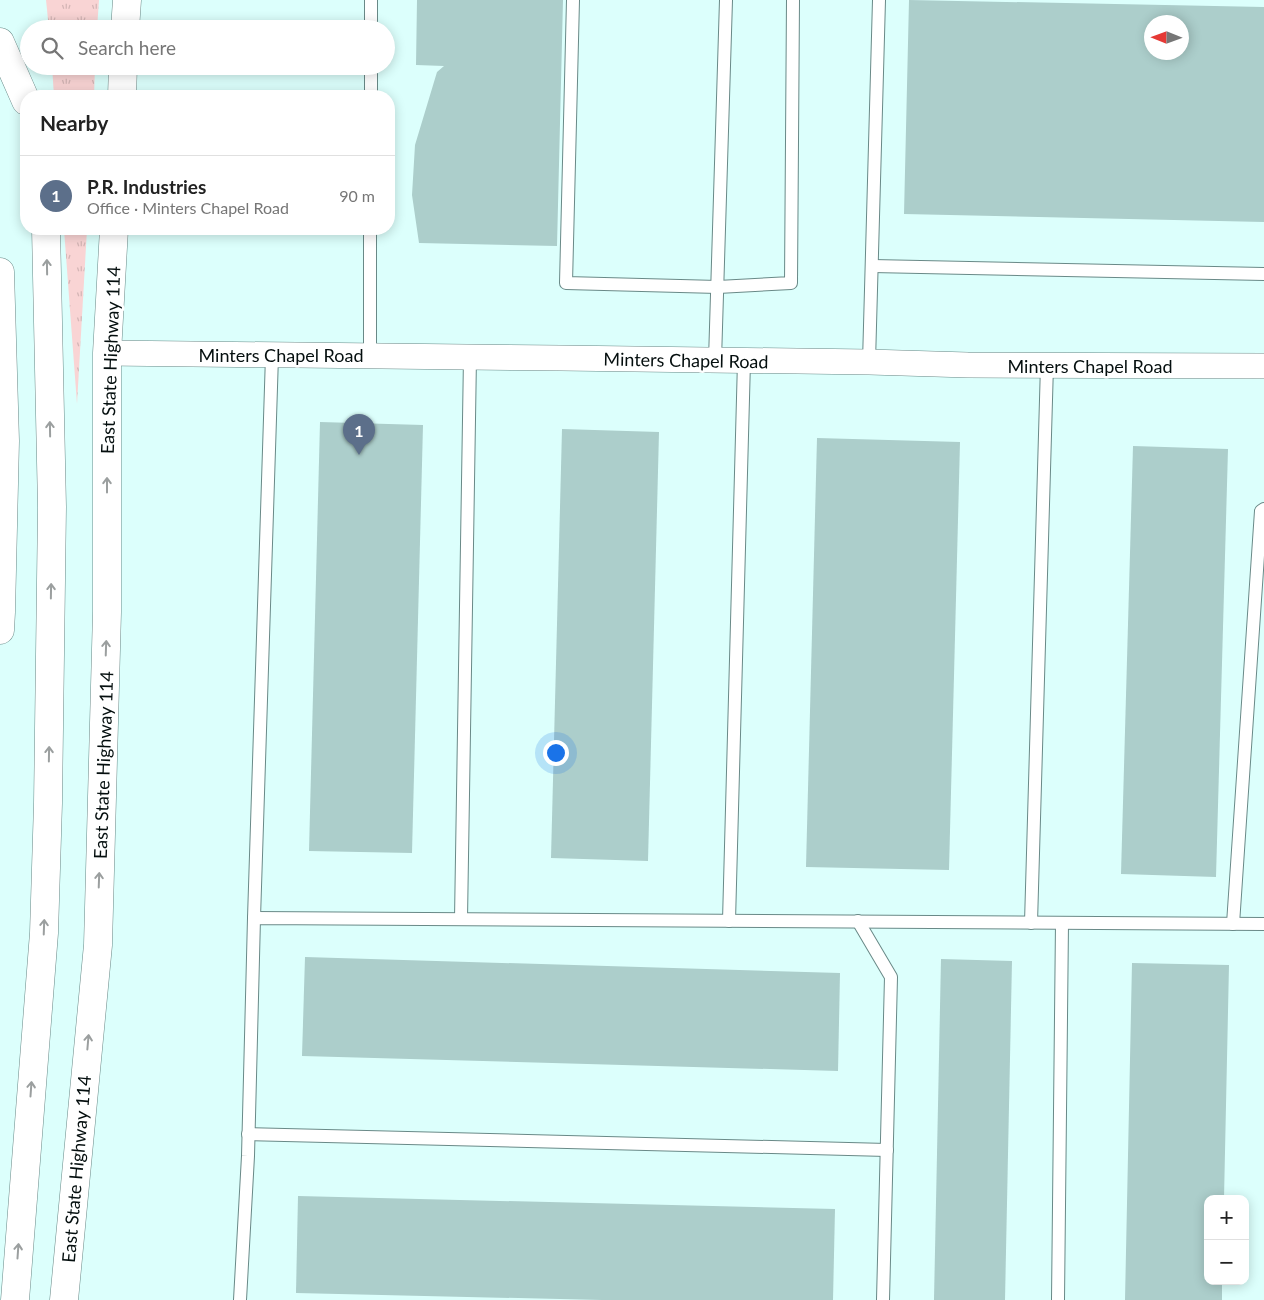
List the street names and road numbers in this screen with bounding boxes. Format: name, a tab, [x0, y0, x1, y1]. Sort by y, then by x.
street label: East State Highway 114	[96, 266, 124, 454]
street label: Minters Chapel Road	[198, 344, 364, 366]
street label: Minters Chapel Road	[603, 348, 769, 372]
street label: Minters Chapel Road	[1007, 355, 1173, 377]
street label: East State Highway 114	[89, 671, 117, 859]
street label: East State Highway 114	[57, 1074, 95, 1264]

